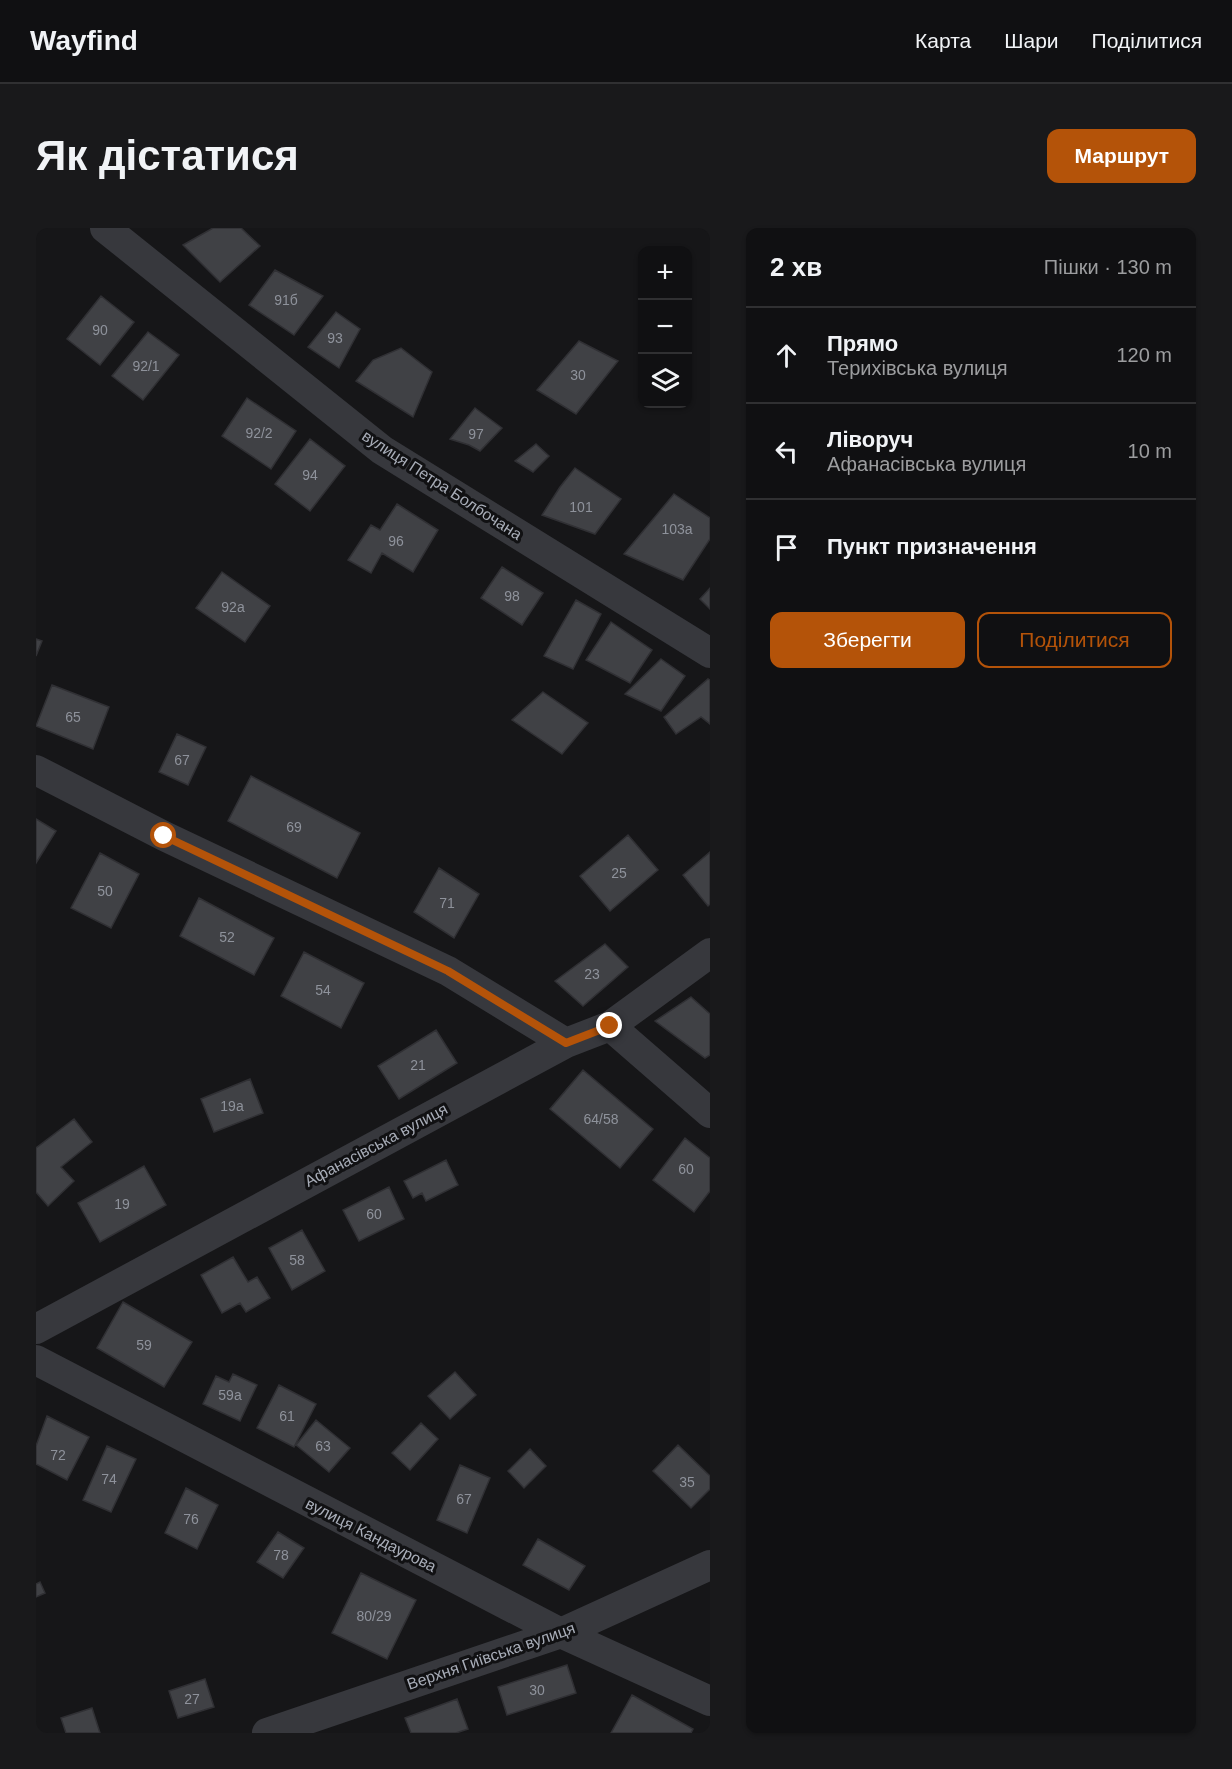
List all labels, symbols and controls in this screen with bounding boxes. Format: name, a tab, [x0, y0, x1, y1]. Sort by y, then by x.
text: Wayfind	[30, 25, 138, 56]
text: Карта	[915, 29, 971, 52]
text: Шари	[1004, 29, 1059, 52]
text: Поділитися	[1092, 29, 1202, 52]
button: Маршрут	[1047, 129, 1196, 183]
text: Як дістатися	[36, 132, 299, 179]
map controls	[638, 246, 692, 408]
button: +	[638, 246, 692, 300]
text: 2 хв	[770, 252, 822, 282]
text: Пішки · 130 m	[1044, 256, 1172, 278]
house number: 91б	[274, 292, 298, 308]
button: −	[638, 300, 692, 354]
house number: 90	[92, 322, 108, 338]
house number: 93	[327, 330, 343, 346]
text: Прямо	[827, 331, 898, 356]
icon: ahead	[770, 339, 803, 372]
text: 120 m	[1116, 344, 1172, 366]
button: layers	[638, 354, 692, 408]
text: Терихівська вулиця	[827, 357, 1008, 379]
house number: 92/1	[132, 358, 160, 374]
house number: 30	[570, 367, 586, 383]
house number: 92/2	[245, 425, 273, 441]
house number: 97	[468, 426, 484, 442]
street label: вулиця Петра Болбочана	[359, 427, 525, 543]
text: Ліворуч	[827, 427, 913, 452]
icon: left	[770, 435, 803, 468]
text: 10 m	[1128, 440, 1172, 462]
text: Афанасівська вулиця	[827, 453, 1026, 475]
house number: 94	[302, 467, 318, 483]
house number: 101	[569, 499, 593, 515]
house number: 103а	[661, 521, 693, 537]
icon: arrive	[770, 531, 803, 564]
house number: 96	[388, 533, 404, 549]
text: Пункт призначення	[827, 534, 1037, 559]
house number: 98	[504, 588, 520, 604]
house number: 92а	[221, 599, 245, 615]
button: Зберегти	[770, 612, 965, 668]
button: Поділитися	[977, 612, 1172, 668]
house number: 65	[65, 709, 81, 725]
house number: 67	[174, 752, 190, 768]
house number: 69	[286, 819, 302, 835]
route start	[150, 822, 176, 848]
house number: 25	[611, 865, 627, 881]
house number: 50	[97, 883, 113, 899]
house number: 71	[439, 895, 455, 911]
house number: 52	[219, 929, 235, 945]
house number: 23	[584, 966, 600, 982]
house number: 54	[315, 982, 331, 998]
route end	[596, 1012, 622, 1038]
house number: 21	[410, 1057, 426, 1073]
house number: 19а	[220, 1098, 244, 1114]
street label: Афанасівська вулиця	[302, 1100, 450, 1190]
house number: 64/58	[583, 1111, 619, 1127]
house number: 60	[678, 1161, 694, 1177]
house number: 19	[114, 1196, 130, 1212]
house number: 60	[366, 1206, 382, 1222]
house number: 58	[289, 1252, 305, 1268]
house number: 59	[136, 1337, 152, 1353]
house number: 59а	[218, 1387, 242, 1403]
house number: 61	[279, 1408, 295, 1424]
house number: 63	[315, 1438, 331, 1454]
house number: 72	[50, 1447, 66, 1463]
house number: 74	[101, 1471, 117, 1487]
house number: 35	[679, 1474, 695, 1490]
house number: 67	[456, 1491, 472, 1507]
street label: вулиця Кандаурова	[303, 1495, 439, 1575]
house number: 76	[183, 1511, 199, 1527]
house number: 78	[273, 1547, 289, 1563]
house number: 80/29	[356, 1608, 392, 1624]
street label: Верхня Гиївська вулиця	[405, 1619, 577, 1693]
house number: 30	[529, 1682, 545, 1698]
house number: 27	[184, 1691, 200, 1707]

